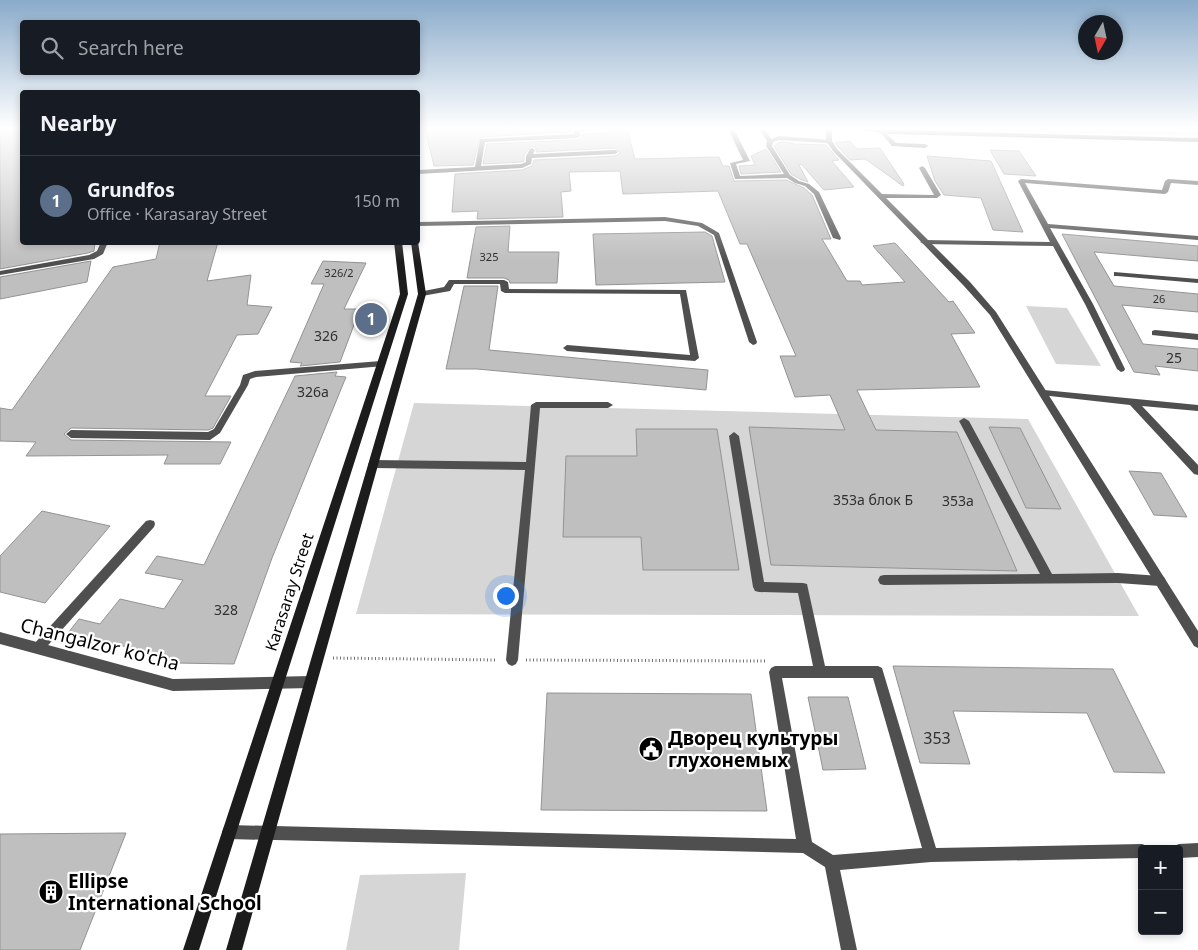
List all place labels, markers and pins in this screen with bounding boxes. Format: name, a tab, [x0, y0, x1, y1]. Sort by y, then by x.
pin: 1	[355, 300, 387, 338]
place label: Дворец культуры глухонемых	[668, 725, 839, 773]
public building icon: Дворец культуры глухонемых	[638, 736, 664, 762]
place label: Ellipse International School	[68, 868, 262, 916]
building icon: Ellipse International School	[38, 879, 64, 905]

